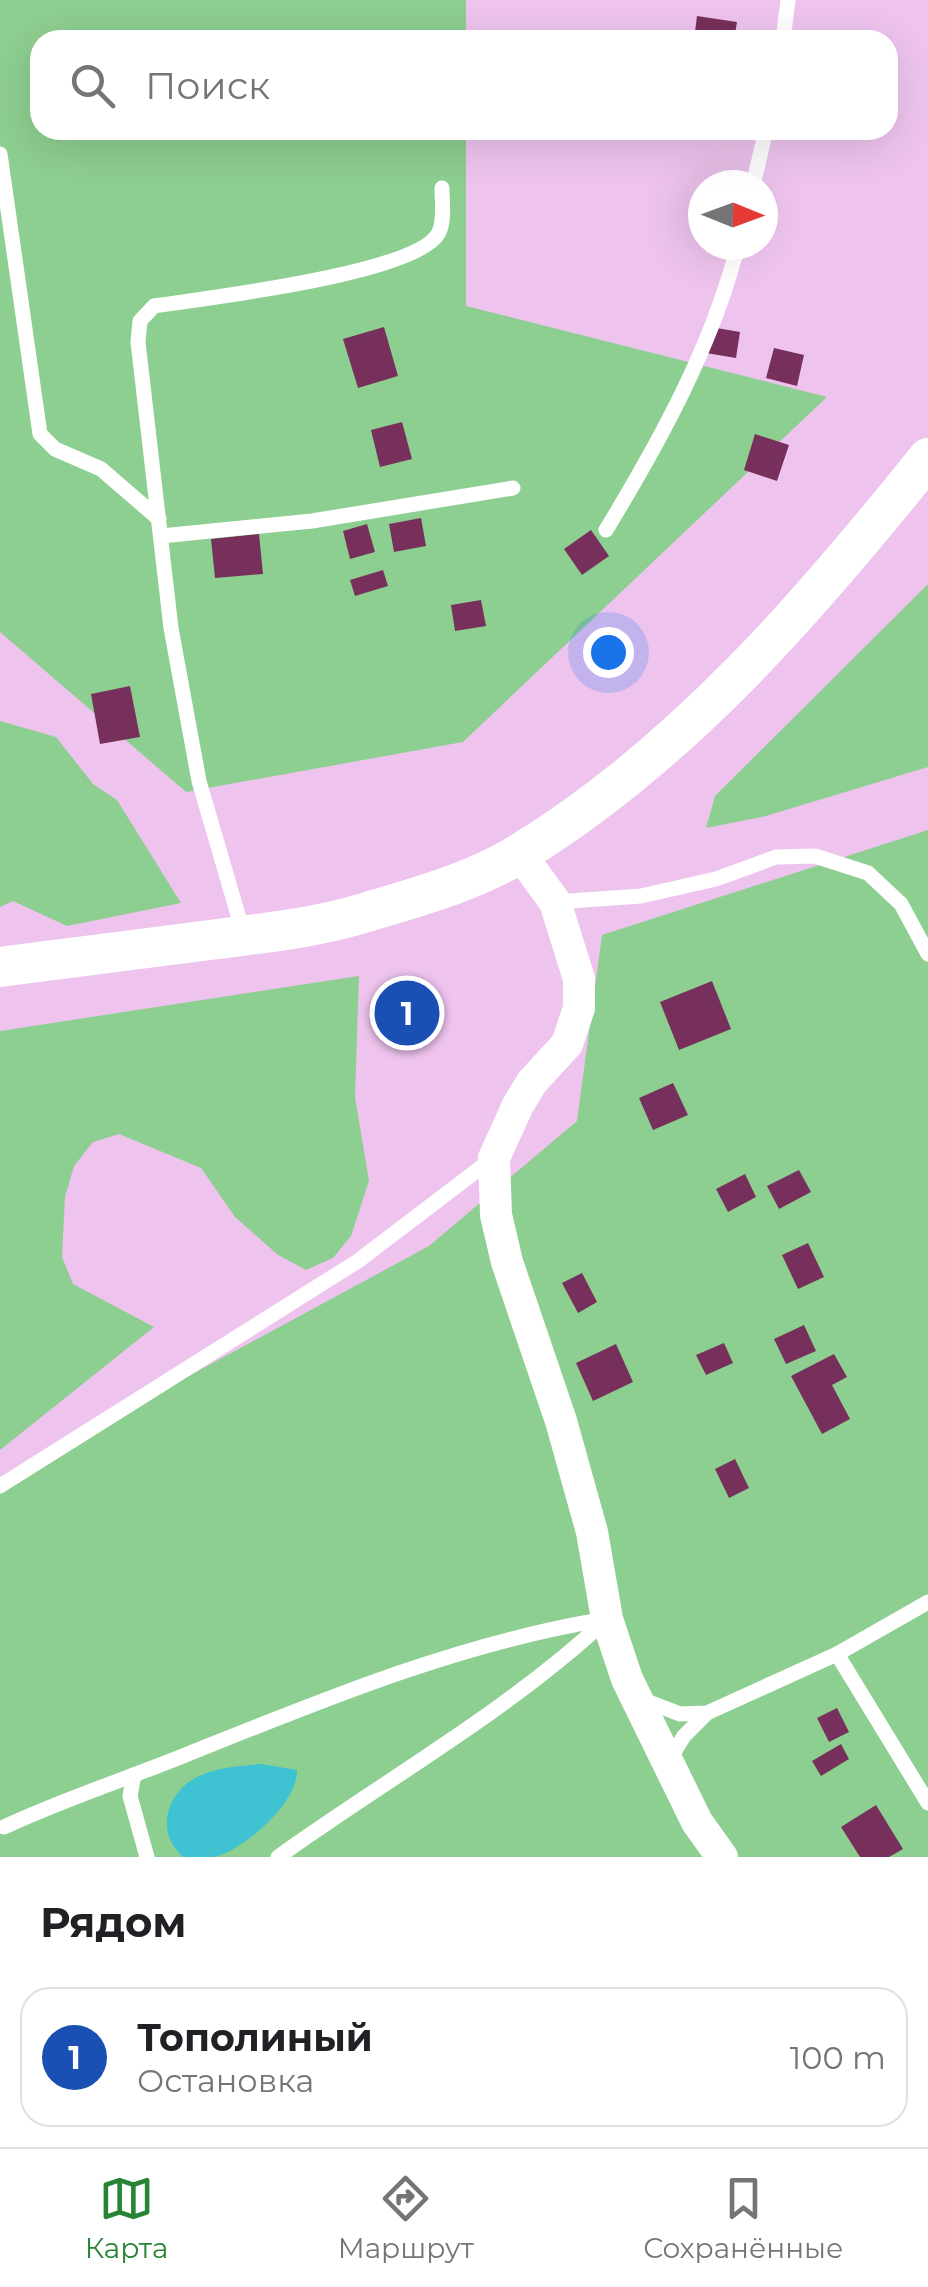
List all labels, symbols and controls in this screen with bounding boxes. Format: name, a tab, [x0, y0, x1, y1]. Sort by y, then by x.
search box	[30, 30, 898, 140]
icon: search	[65, 58, 120, 113]
text: Поиск	[145, 62, 270, 109]
north arrow	[688, 170, 778, 260]
your location	[583, 627, 634, 678]
pin: 1	[374, 976, 440, 1050]
text: Рядом	[40, 1896, 187, 1948]
text: Тополиный	[137, 2014, 373, 2061]
text: 1	[68, 2038, 81, 2077]
text: 100 m	[790, 2038, 886, 2077]
text: Остановка	[137, 2061, 314, 2100]
tab: Карта	[85, 2171, 168, 2265]
tab: Маршрут	[338, 2171, 474, 2265]
tab: Сохранённые	[643, 2171, 843, 2265]

